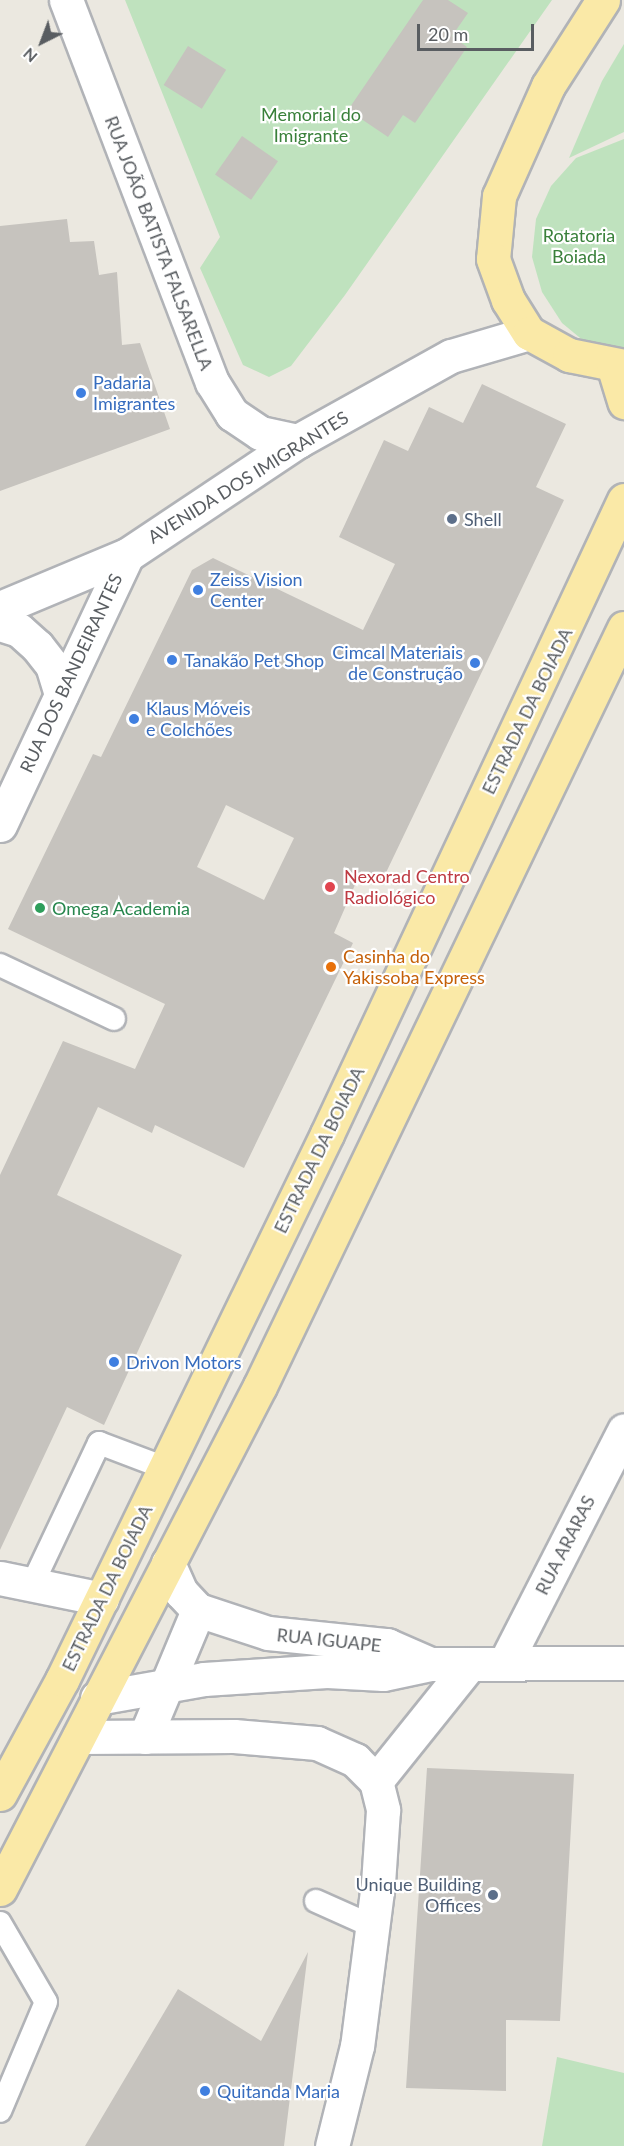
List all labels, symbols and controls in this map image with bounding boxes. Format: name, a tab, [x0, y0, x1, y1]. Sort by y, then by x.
north arrow	[12, 12, 72, 72]
scale bar	[420, 12, 537, 50]
text: 20 m	[428, 23, 468, 45]
text: N	[19, 45, 41, 67]
park label: Memorial do Imigrante	[261, 104, 361, 146]
street label: RUA JOÃO BATISTA FALSARELLA	[100, 112, 218, 374]
park label: Rotatoria Boiada	[543, 225, 615, 268]
place label: Padaria Imigrantes	[93, 372, 175, 415]
marker: Padaria Imigrantes	[74, 386, 88, 400]
street label: AVENIDA DOS IMIGRANTES	[143, 406, 353, 548]
place label: Shell	[464, 508, 502, 530]
marker: Shell	[445, 512, 459, 526]
place label: Zeiss Vision Center	[210, 569, 303, 612]
street label: RUA DOS BANDEIRANTES	[15, 570, 127, 776]
marker: Zeiss Vision Center	[191, 583, 205, 597]
street label: ESTRADA DA BOIADA	[477, 624, 577, 798]
place label: Cimcal Materiais de Construção	[332, 642, 463, 684]
place label: Tanakão Pet Shop	[184, 649, 324, 671]
marker: Tanakão Pet Shop	[165, 653, 179, 667]
marker: Cimcal Materiais de Construção	[468, 656, 482, 670]
place label: Klaus Móveis e Colchões	[146, 698, 251, 740]
marker: Klaus Móveis e Colchões	[127, 712, 141, 726]
place label: Nexorad Centro Radiológico	[344, 866, 470, 908]
marker: Nexorad Centro Radiológico	[321, 878, 339, 896]
place label: Omega Academia	[52, 897, 191, 919]
marker: Omega Academia	[33, 901, 47, 915]
place label: Casinha do Yakissoba Express	[343, 946, 485, 988]
marker: Casinha do Yakissoba Express	[324, 960, 338, 974]
street label: ESTRADA DA BOIADA	[269, 1063, 369, 1237]
place label: Drivon Motors	[126, 1351, 242, 1373]
marker: Drivon Motors	[107, 1355, 121, 1369]
street label: RUA ARARAS	[530, 1491, 600, 1599]
street label: ESTRADA DA BOIADA	[57, 1501, 157, 1675]
street label: RUA IGUAPE	[275, 1624, 383, 1656]
place label: Unique Building Offices	[356, 1874, 481, 1916]
marker: Unique Building Offices	[486, 1888, 500, 1902]
place label: Quitanda Maria	[217, 2080, 340, 2102]
marker: Quitanda Maria	[198, 2084, 212, 2098]

